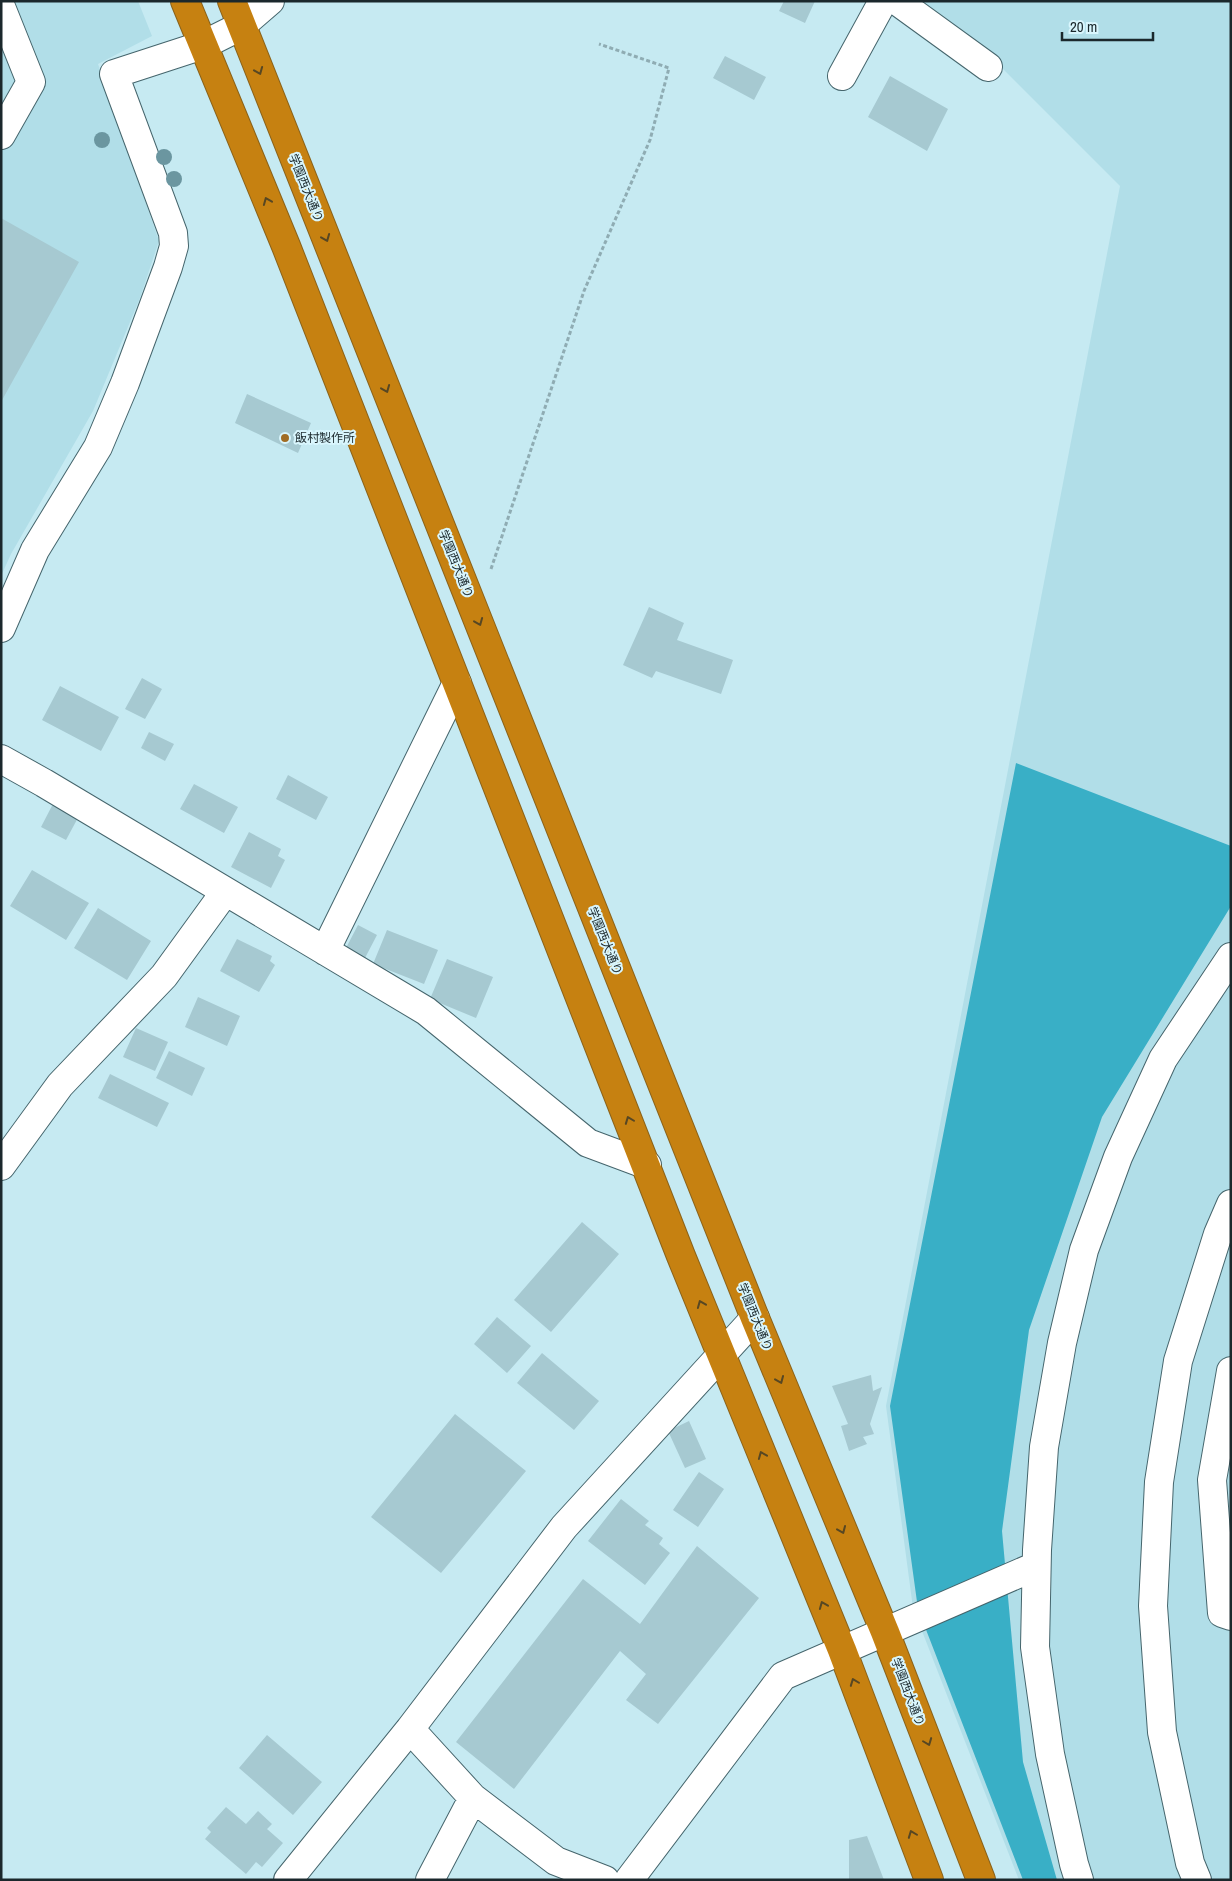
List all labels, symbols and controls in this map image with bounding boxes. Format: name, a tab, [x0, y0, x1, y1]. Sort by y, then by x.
scale bar	[1062, 10, 1153, 42]
text: 20 m	[1070, 16, 1097, 37]
one-way arrow	[253, 66, 264, 75]
street label: 学園西大通り	[285, 152, 327, 224]
one-way arrow	[263, 197, 274, 206]
one-way arrow	[321, 234, 331, 242]
one-way arrow	[381, 385, 391, 393]
place label: 飯村製作所	[295, 430, 355, 446]
marker: 飯村製作所	[279, 432, 291, 444]
street label: 学園西大通り	[435, 528, 477, 600]
one-way arrow	[472, 617, 483, 626]
street label: 学園西大通り	[584, 905, 626, 977]
one-way arrow	[625, 1116, 635, 1125]
street label: 学園西大通り	[734, 1281, 776, 1353]
one-way arrow	[697, 1300, 707, 1309]
one-way arrow	[774, 1375, 784, 1384]
one-way arrow	[758, 1451, 768, 1460]
one-way arrow	[836, 1525, 847, 1534]
one-way arrow	[819, 1601, 830, 1610]
street label: 学園西大通り	[888, 1656, 928, 1728]
one-way arrow	[850, 1679, 860, 1687]
one-way arrow	[922, 1738, 932, 1746]
one-way arrow	[908, 1830, 918, 1839]

